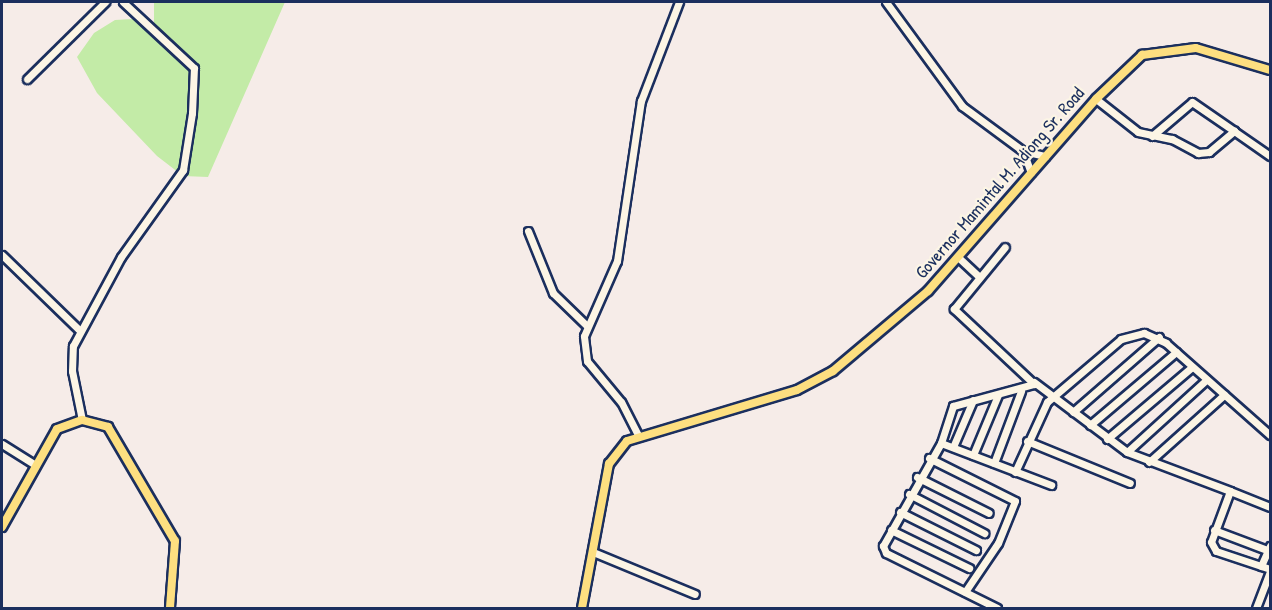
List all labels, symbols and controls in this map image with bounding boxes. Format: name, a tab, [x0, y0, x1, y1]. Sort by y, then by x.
street label: Governor Mamintal M. Adiong Sr. Road	[911, 83, 1089, 283]

